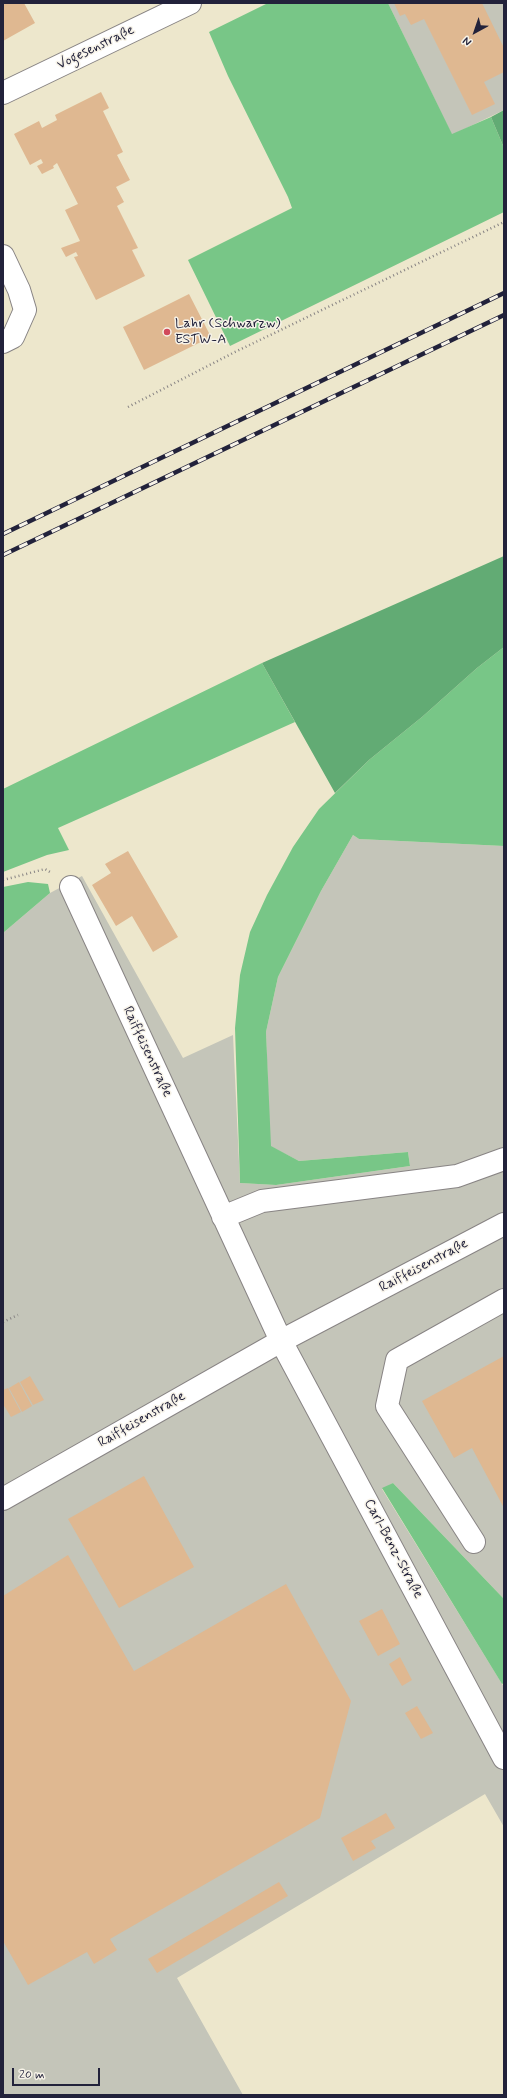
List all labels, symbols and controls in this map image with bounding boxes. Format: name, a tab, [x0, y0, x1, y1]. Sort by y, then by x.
north arrow	[455, 12, 495, 52]
street label: Vogesenstraße	[55, 22, 137, 74]
text: N	[460, 33, 475, 49]
place label: Lahr (Schwarzw) ESTW-A	[175, 316, 280, 348]
marker: Lahr (Schwarzw) ESTW-A	[162, 327, 172, 337]
street label: Raiffeisenstraße	[119, 1004, 175, 1100]
street label: Raiffeisenstraße	[377, 1236, 471, 1296]
street label: Raiffeisenstraße	[95, 1388, 189, 1452]
street label: Carl-Benz-Straße	[360, 1496, 426, 1602]
scale bar	[14, 2060, 102, 2086]
text: 20 m	[19, 2067, 45, 2083]

